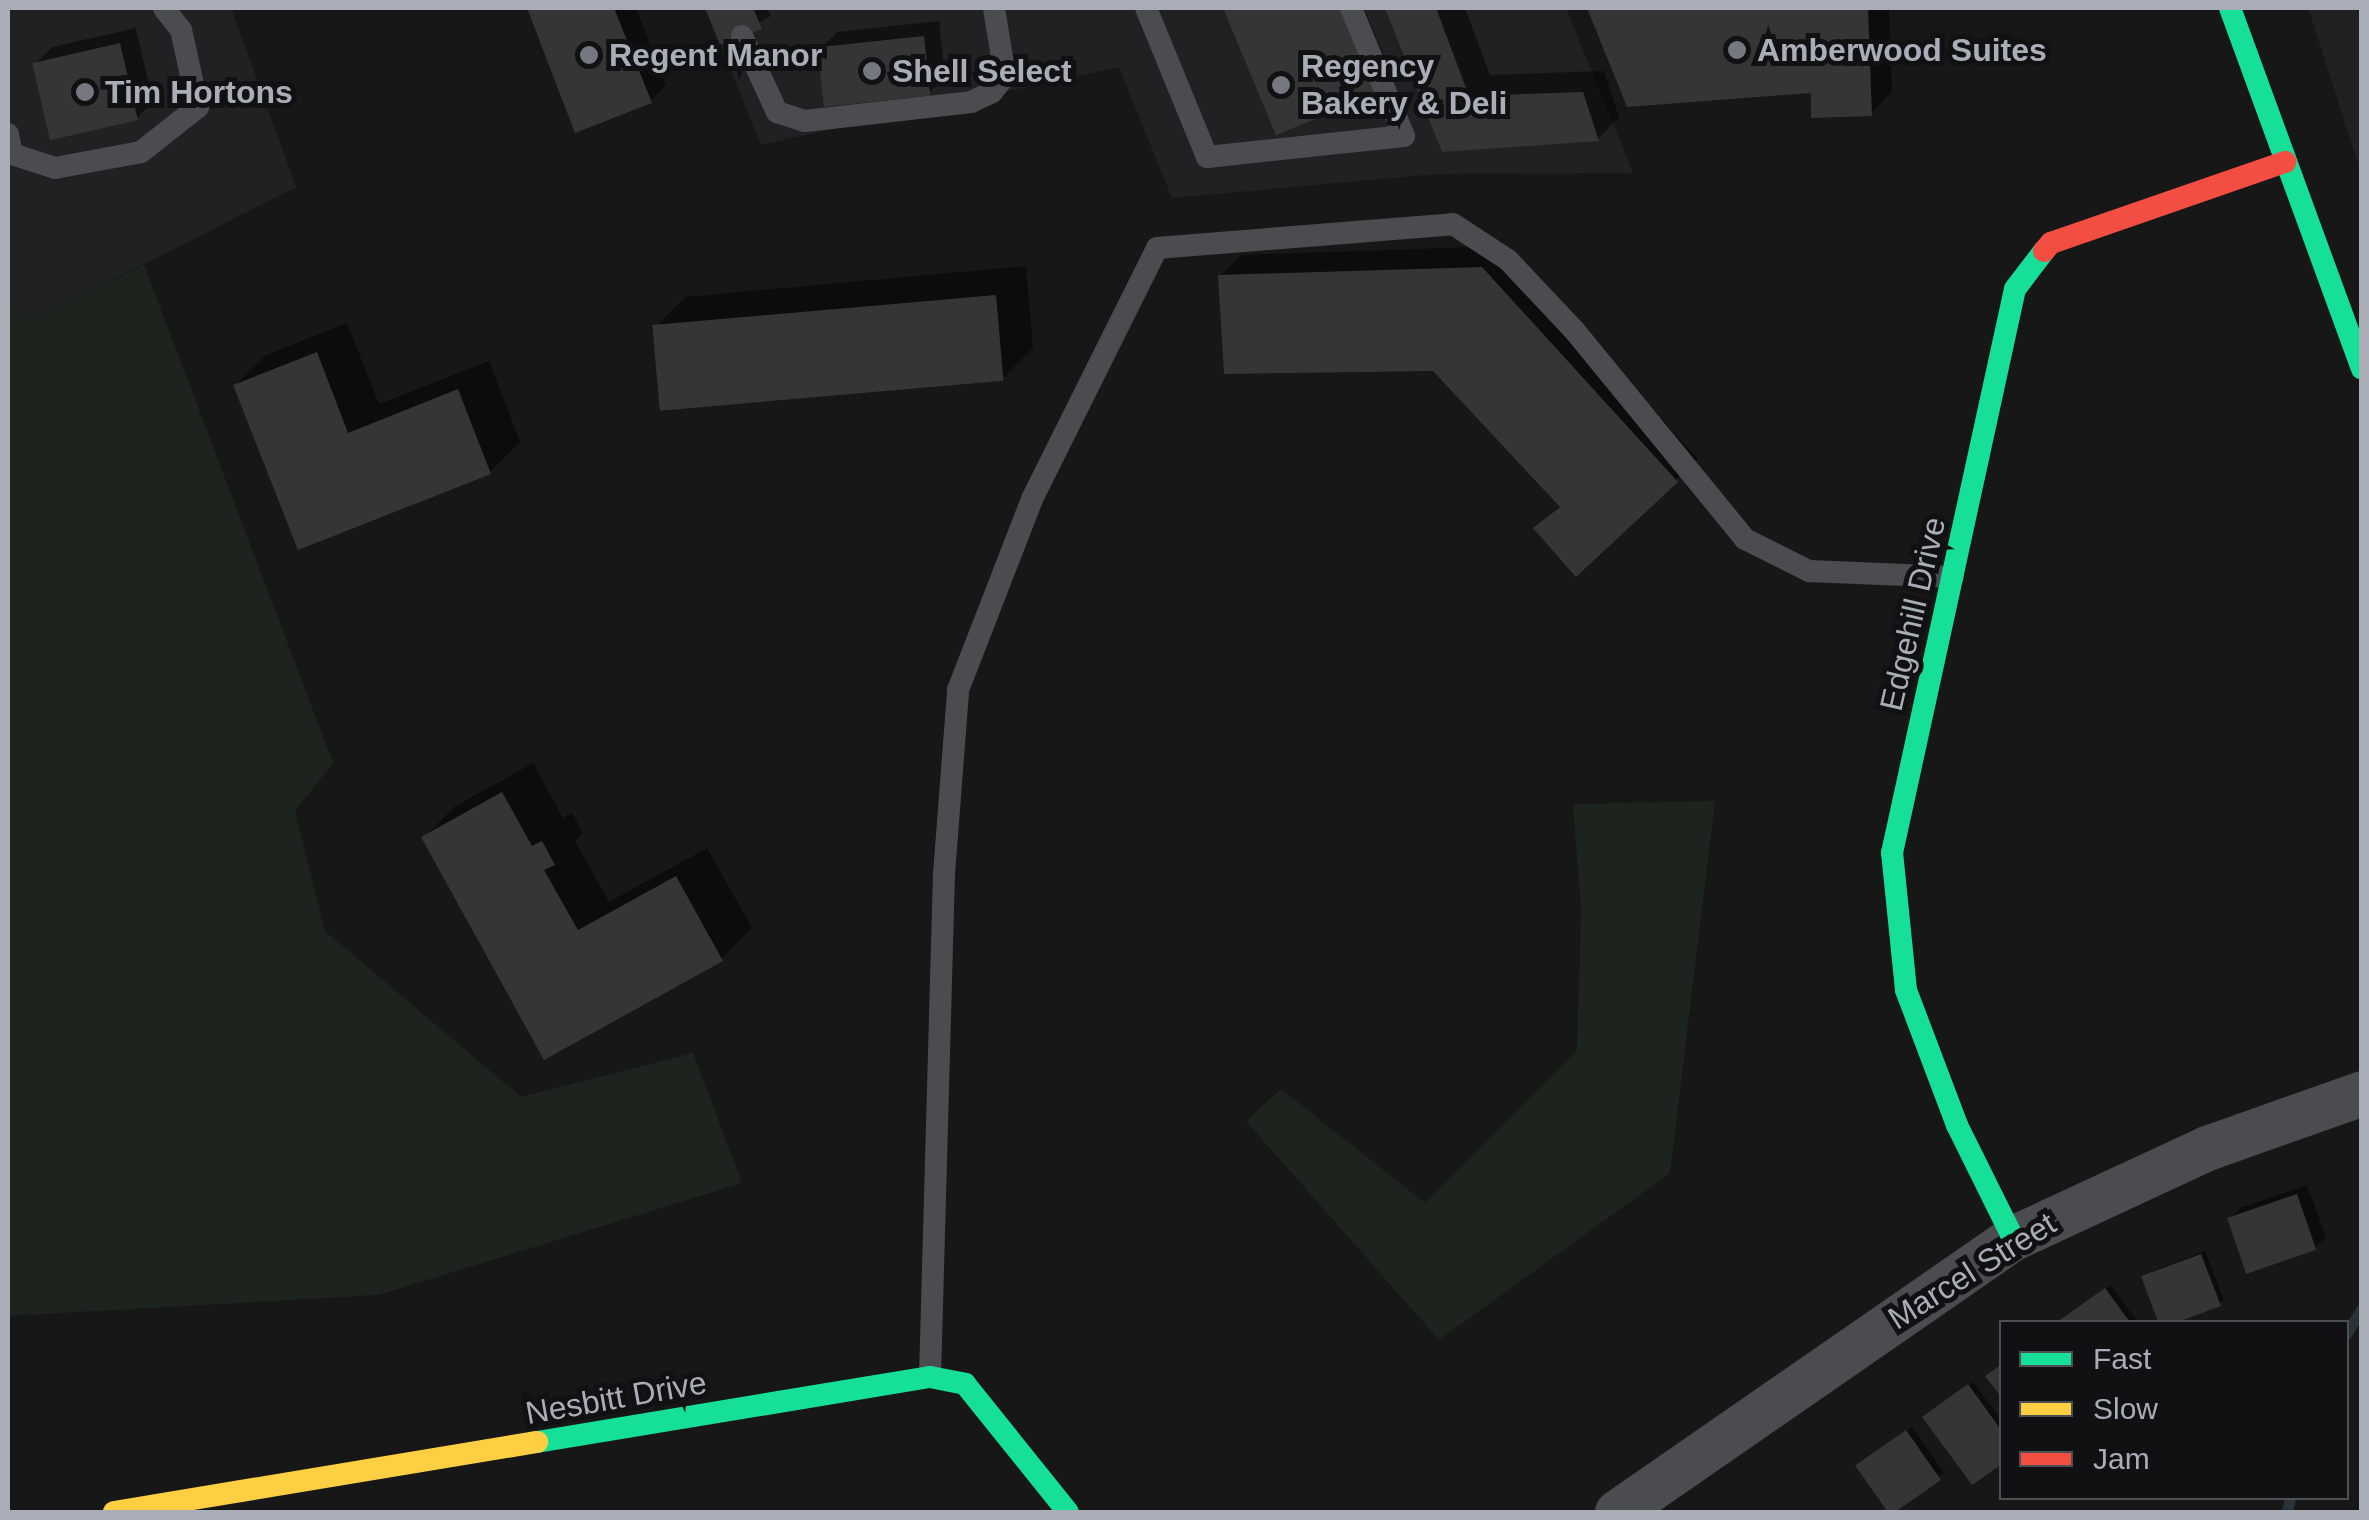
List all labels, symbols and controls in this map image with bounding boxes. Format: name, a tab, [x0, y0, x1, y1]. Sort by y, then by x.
place label: Amberwood Suites	[1757, 31, 2047, 69]
place label: Regent Manor	[609, 36, 822, 74]
marker: Amberwood Suites	[1726, 39, 1748, 61]
marker: Regent Manor	[578, 44, 600, 66]
place label: Regency Bakery & Deli	[1301, 48, 1507, 123]
place label: Shell Select	[892, 52, 1072, 90]
marker: Shell Select	[861, 60, 883, 82]
place label: Tim Hortons	[105, 73, 293, 111]
marker: Regency Bakery & Deli	[1270, 74, 1292, 96]
marker: Tim Hortons	[74, 81, 96, 103]
street label: Edgehill Drive	[1872, 513, 1954, 715]
street label: Marcel Street	[1881, 1204, 2063, 1338]
legend	[1999, 1320, 2349, 1500]
text: Fast	[2093, 1342, 2151, 1375]
street label: Nesbitt Drive	[522, 1363, 710, 1433]
text: Slow	[2093, 1392, 2158, 1425]
text: Jam	[2093, 1442, 2150, 1475]

